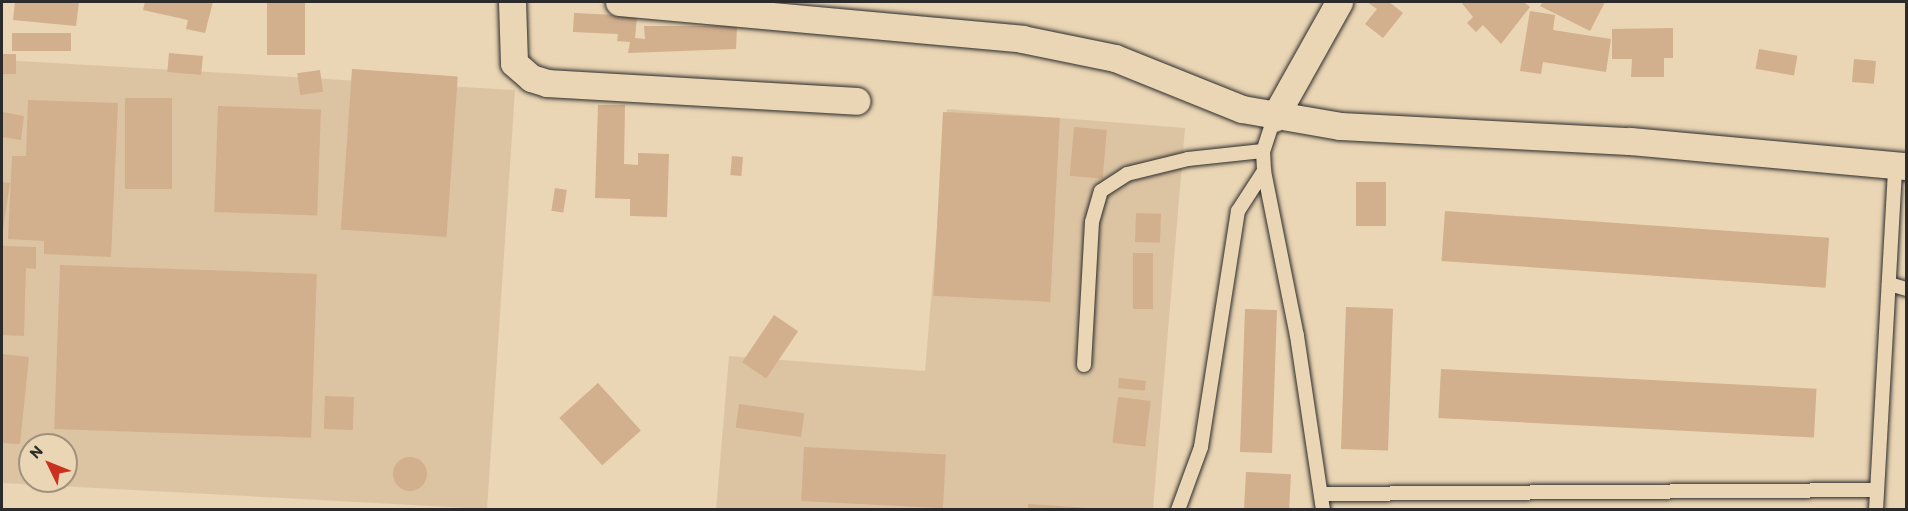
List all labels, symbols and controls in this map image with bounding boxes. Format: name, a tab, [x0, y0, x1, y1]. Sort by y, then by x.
north arrow	[18, 433, 78, 493]
text: N	[25, 441, 47, 462]

